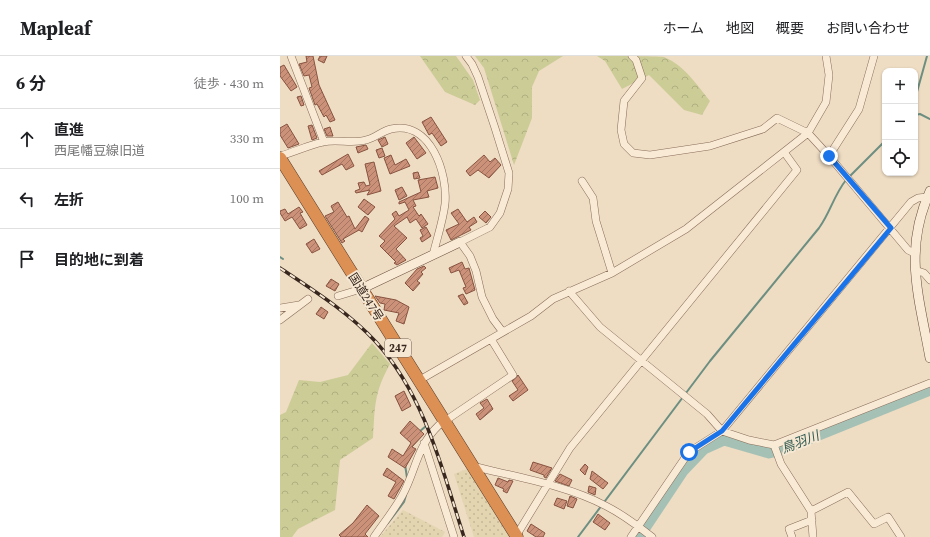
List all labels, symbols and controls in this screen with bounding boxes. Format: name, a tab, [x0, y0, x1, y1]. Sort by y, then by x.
text: Mapleaf	[20, 15, 91, 41]
text: ホーム	[662, 18, 704, 38]
text: 地図	[726, 18, 754, 38]
text: 概要	[776, 18, 804, 38]
text: お問い合わせ	[826, 18, 910, 38]
map controls	[882, 68, 918, 176]
button: +	[882, 68, 918, 104]
text: 6 分	[16, 71, 46, 95]
text: 徒歩 · 430 m	[194, 75, 264, 92]
button: −	[882, 104, 918, 140]
text: 直進	[54, 119, 84, 140]
icon: ahead	[16, 128, 38, 150]
text: 330 m	[230, 130, 264, 147]
button: locate	[882, 140, 918, 176]
text: 西尾幡豆線旧道	[54, 142, 145, 159]
route end	[820, 147, 838, 165]
icon: left	[16, 188, 38, 210]
text: 左折	[54, 189, 84, 210]
text: 100 m	[230, 190, 264, 207]
icon: arrive	[16, 248, 38, 270]
text: 目的地に到着	[54, 249, 144, 270]
street label: 国道247号	[345, 270, 387, 324]
road number: 247	[385, 339, 411, 357]
water label: 鳥羽川	[779, 426, 823, 457]
route start	[680, 443, 698, 461]

